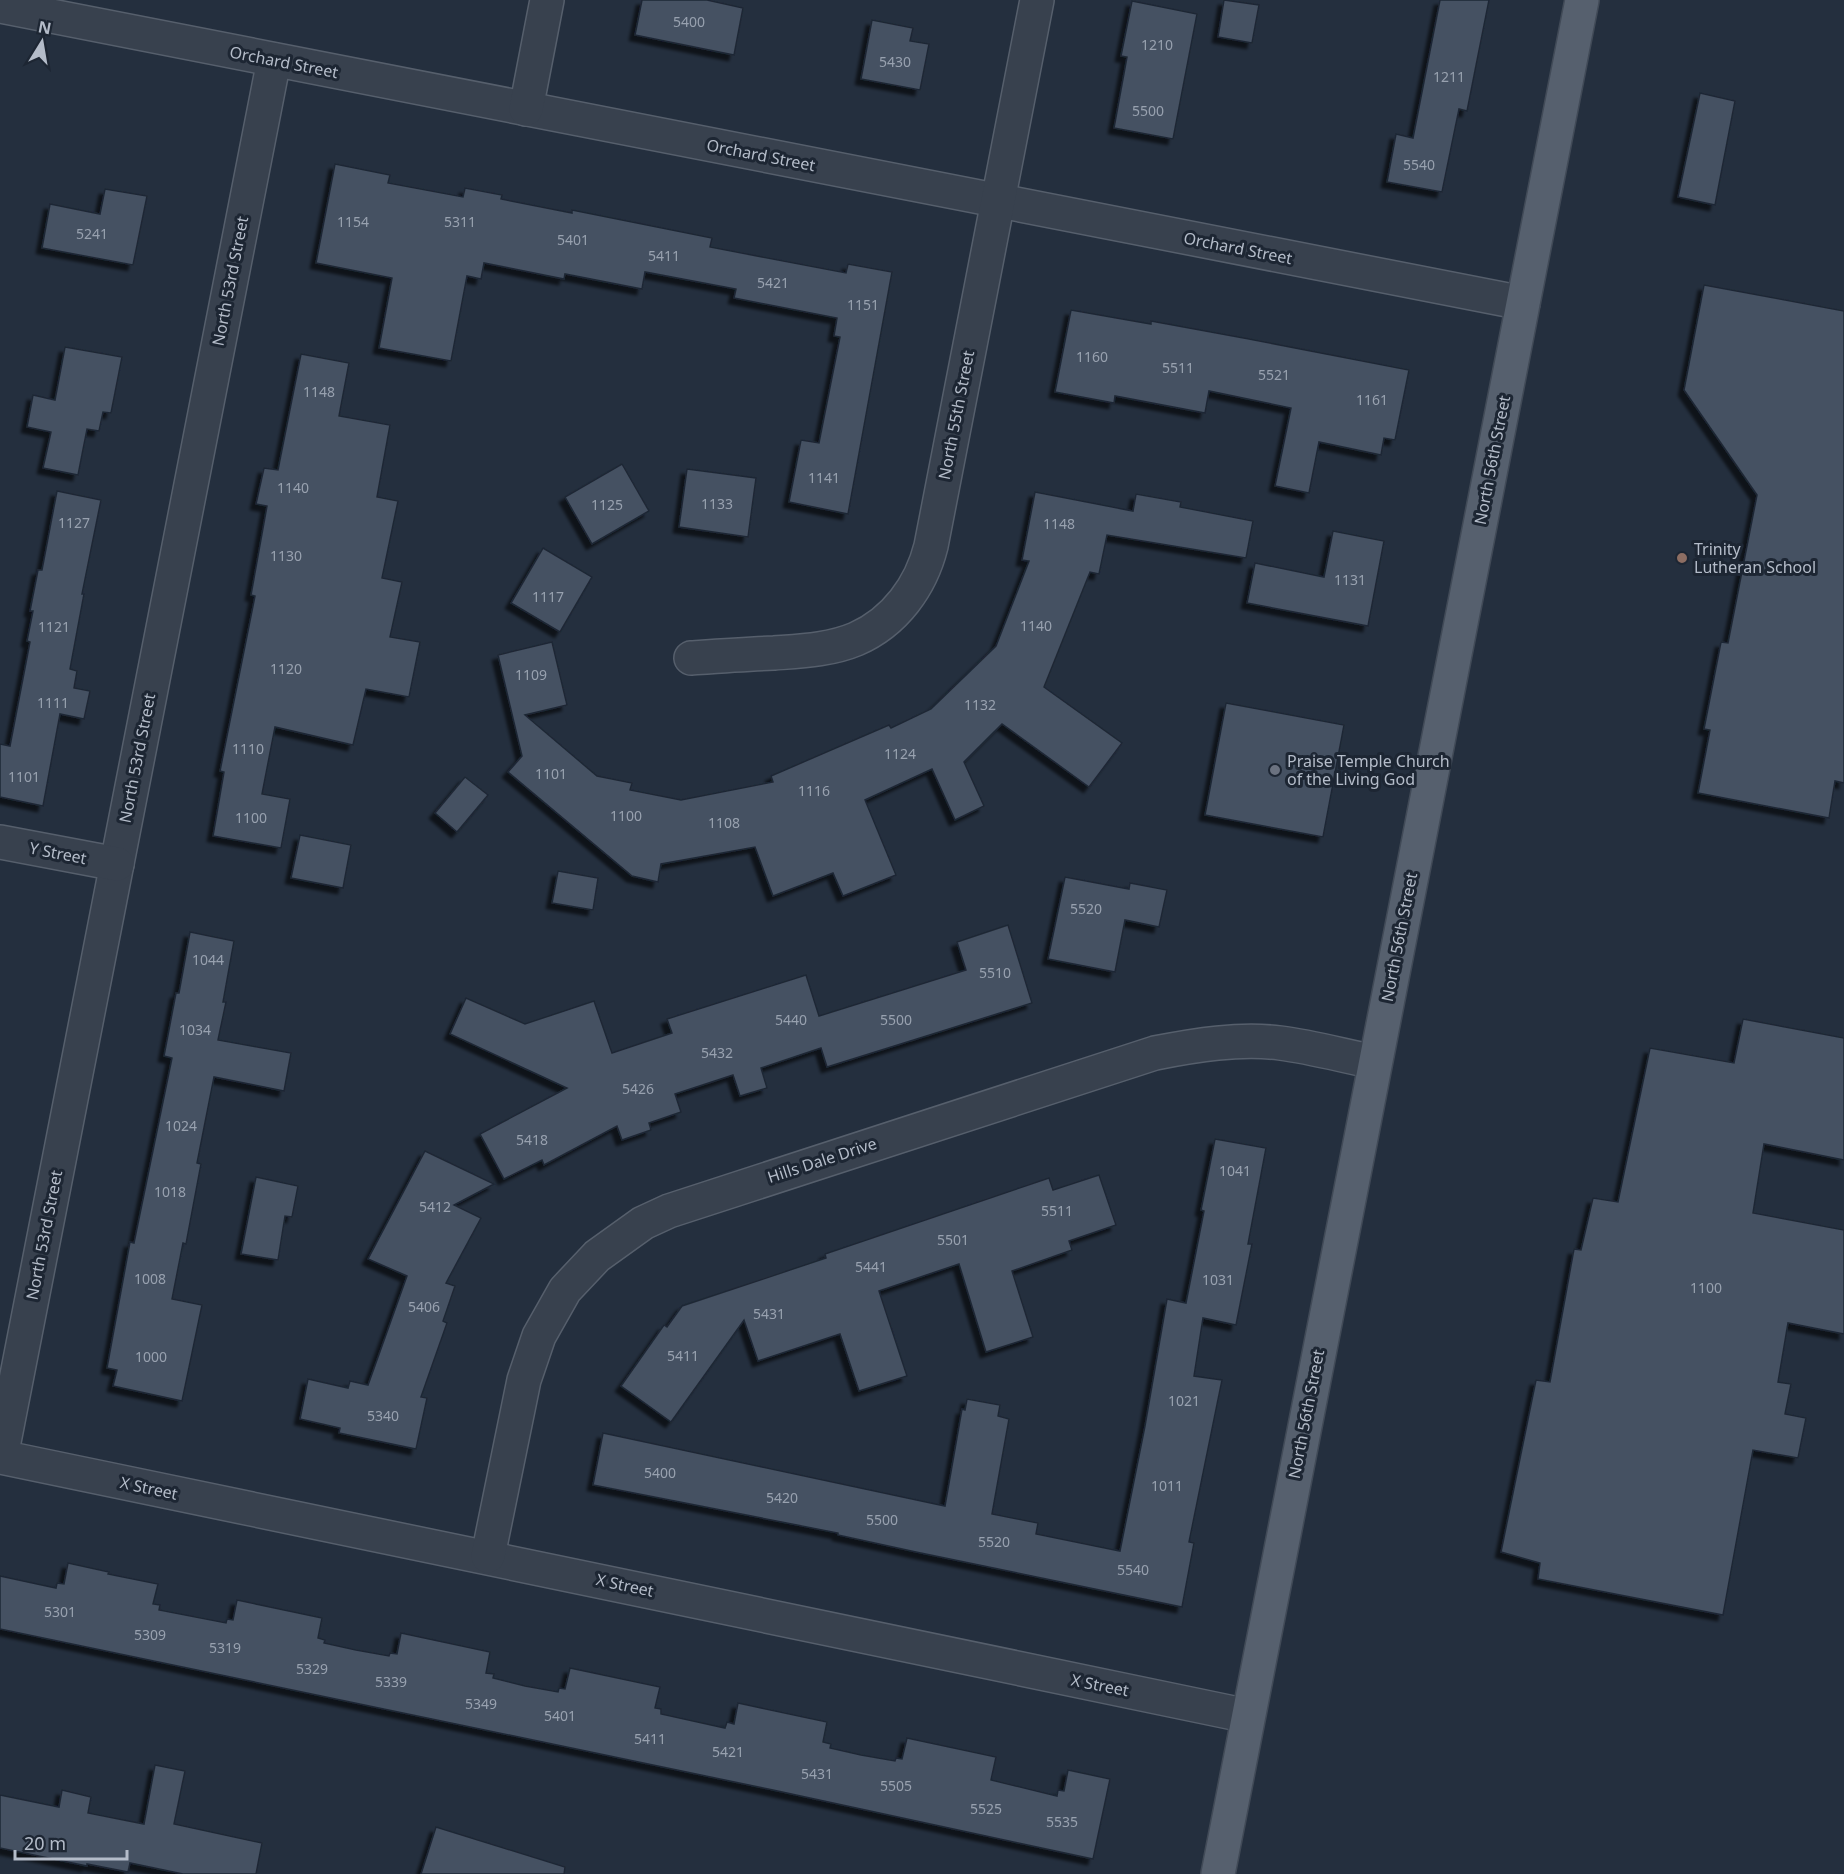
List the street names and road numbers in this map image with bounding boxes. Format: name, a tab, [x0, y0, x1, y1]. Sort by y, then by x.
street label: Orchard Street	[228, 41, 340, 83]
street label: Orchard Street	[705, 134, 817, 176]
street label: North 53rd Street	[207, 214, 253, 348]
street label: Orchard Street	[1182, 227, 1294, 269]
street label: North 55th Street	[933, 348, 979, 481]
street label: North 56th Street	[1469, 393, 1515, 526]
street label: North 53rd Street	[114, 691, 160, 825]
street label: Y Street	[27, 837, 89, 869]
street label: North 56th Street	[1376, 870, 1422, 1003]
street label: Hills Dale Drive	[765, 1132, 879, 1188]
street label: North 53rd Street	[21, 1168, 67, 1302]
street label: North 56th Street	[1283, 1347, 1329, 1480]
street label: X Street	[118, 1471, 180, 1505]
street label: X Street	[594, 1568, 656, 1602]
street label: X Street	[1069, 1669, 1131, 1701]

